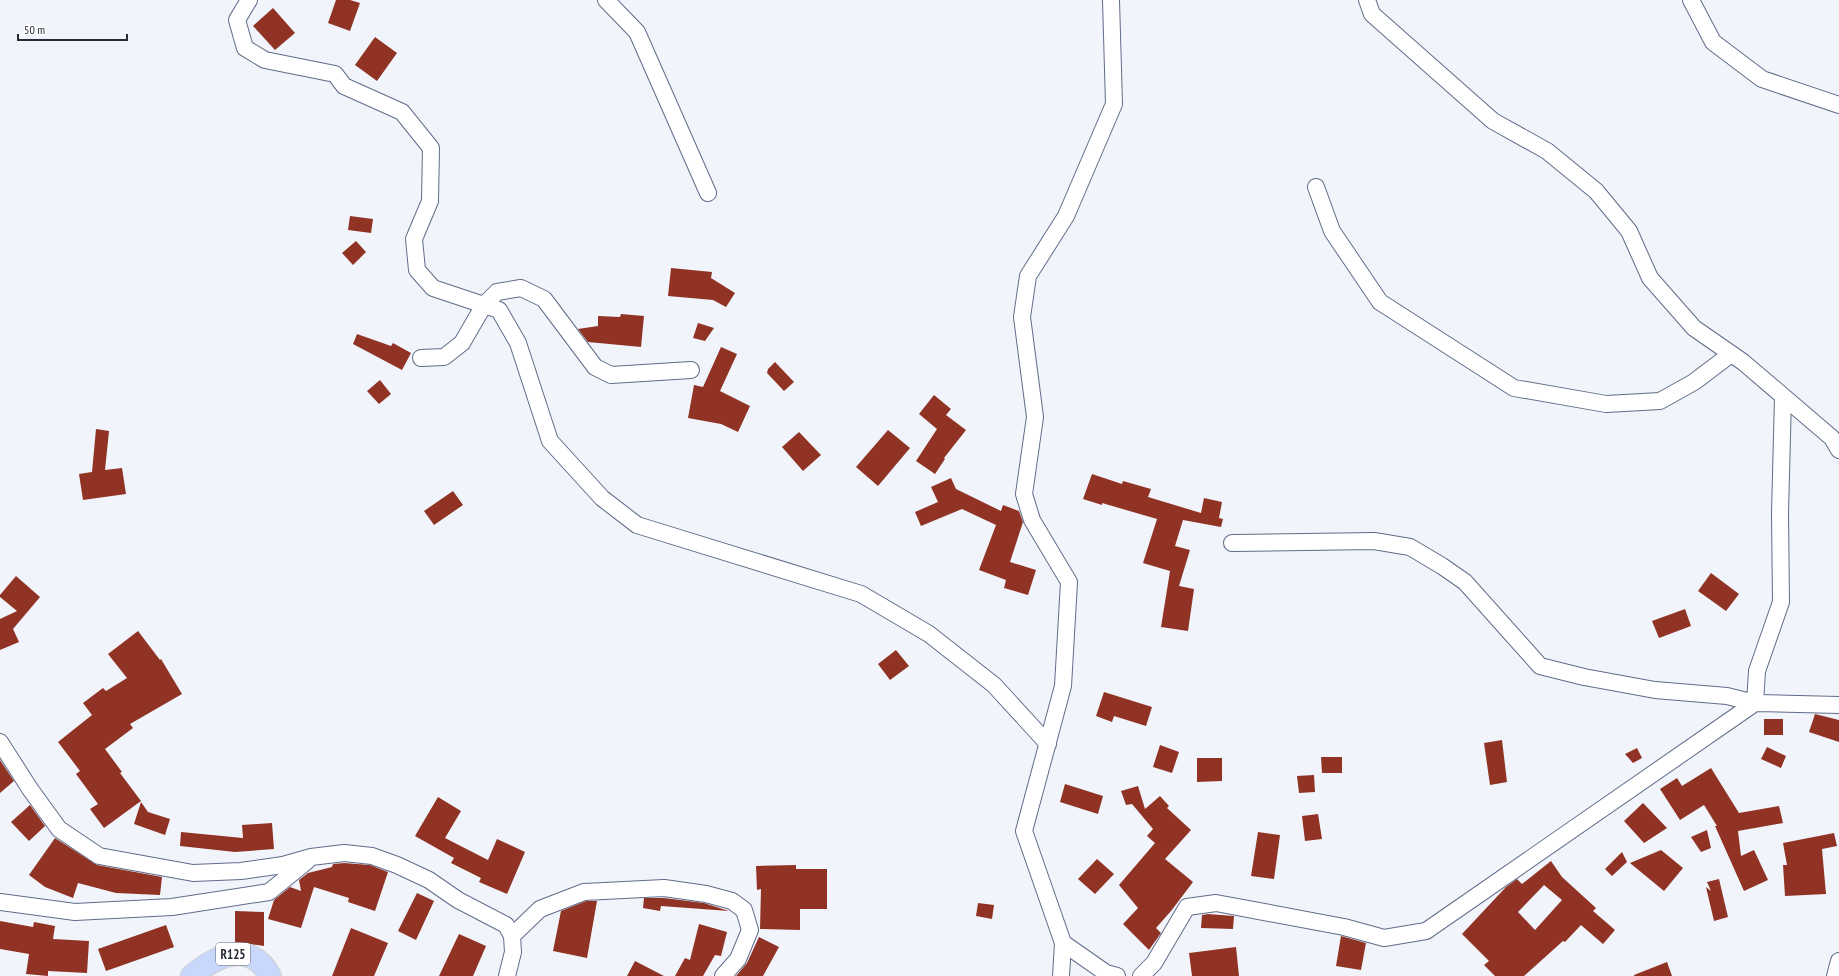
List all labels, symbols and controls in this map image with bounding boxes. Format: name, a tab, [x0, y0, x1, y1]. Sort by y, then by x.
scale bar	[18, 16, 127, 42]
text: 50 m	[24, 22, 45, 37]
road number: R125	[216, 943, 250, 965]

